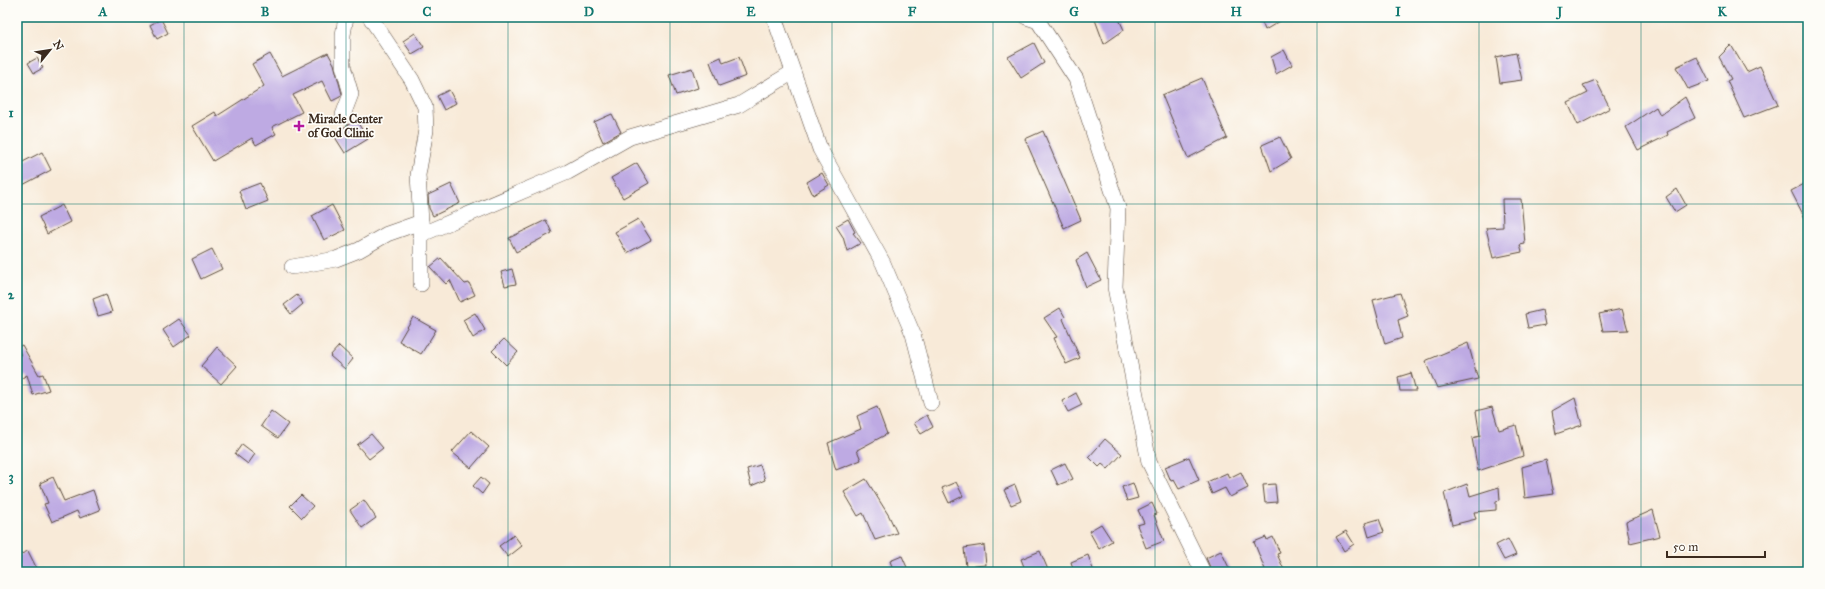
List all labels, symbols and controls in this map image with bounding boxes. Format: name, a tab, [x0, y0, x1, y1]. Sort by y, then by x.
text: A	[98, 4, 108, 20]
text: B	[261, 4, 270, 20]
text: C	[423, 4, 432, 20]
text: D	[584, 4, 594, 20]
text: E	[746, 4, 756, 20]
text: F	[908, 4, 917, 20]
text: G	[1069, 4, 1079, 20]
text: H	[1230, 4, 1242, 20]
text: I	[1395, 4, 1401, 20]
text: J	[1555, 4, 1563, 20]
text: K	[1717, 4, 1727, 20]
north arrow	[30, 30, 70, 70]
text: N	[50, 38, 67, 53]
text: 1	[8, 105, 14, 121]
place label: Miracle Center of God Clinic	[308, 112, 383, 140]
marker: Miracle Center of God Clinic	[293, 120, 305, 132]
text: 2	[8, 287, 15, 303]
text: 3	[8, 469, 14, 485]
scale bar	[1667, 533, 1765, 559]
text: 50 m	[1673, 540, 1698, 554]

